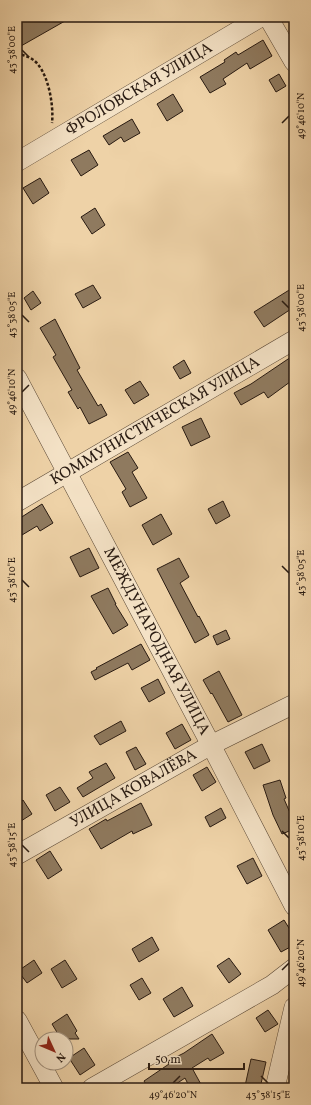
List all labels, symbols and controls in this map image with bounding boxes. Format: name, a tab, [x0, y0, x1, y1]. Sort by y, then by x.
text: 43°38'00"E	[5, 26, 19, 74]
street label: ФРОЛОВСКАЯ УЛИЦА	[61, 37, 217, 142]
text: 49°46'10"N	[294, 92, 308, 140]
text: 43°38'00"E	[294, 284, 308, 332]
text: 43°38'05"E	[5, 292, 19, 338]
street label: КОММУНИСТИЧЕСКАЯ УЛИЦА	[46, 351, 264, 491]
text: 49°46'10"N	[5, 368, 19, 416]
street label: МЕЖДУНАРОДНАЯ УЛИЦА	[98, 544, 215, 739]
text: 43°38'05"E	[294, 550, 308, 596]
text: 43°38'10"E	[5, 557, 19, 603]
street label: УЛИЦА КОВАЛЁВА	[66, 744, 201, 834]
text: 43°38'10"E	[294, 815, 308, 861]
text: 43°38'15"E	[5, 823, 19, 867]
text: 49°46'20"N	[294, 938, 308, 987]
north arrow	[34, 1031, 74, 1071]
scale bar	[149, 1045, 244, 1071]
text: N	[52, 1049, 68, 1065]
text: 50 m	[155, 1052, 181, 1068]
text: 49°46'20"N	[149, 1088, 198, 1102]
text: 43°38'15"E	[246, 1088, 290, 1102]

